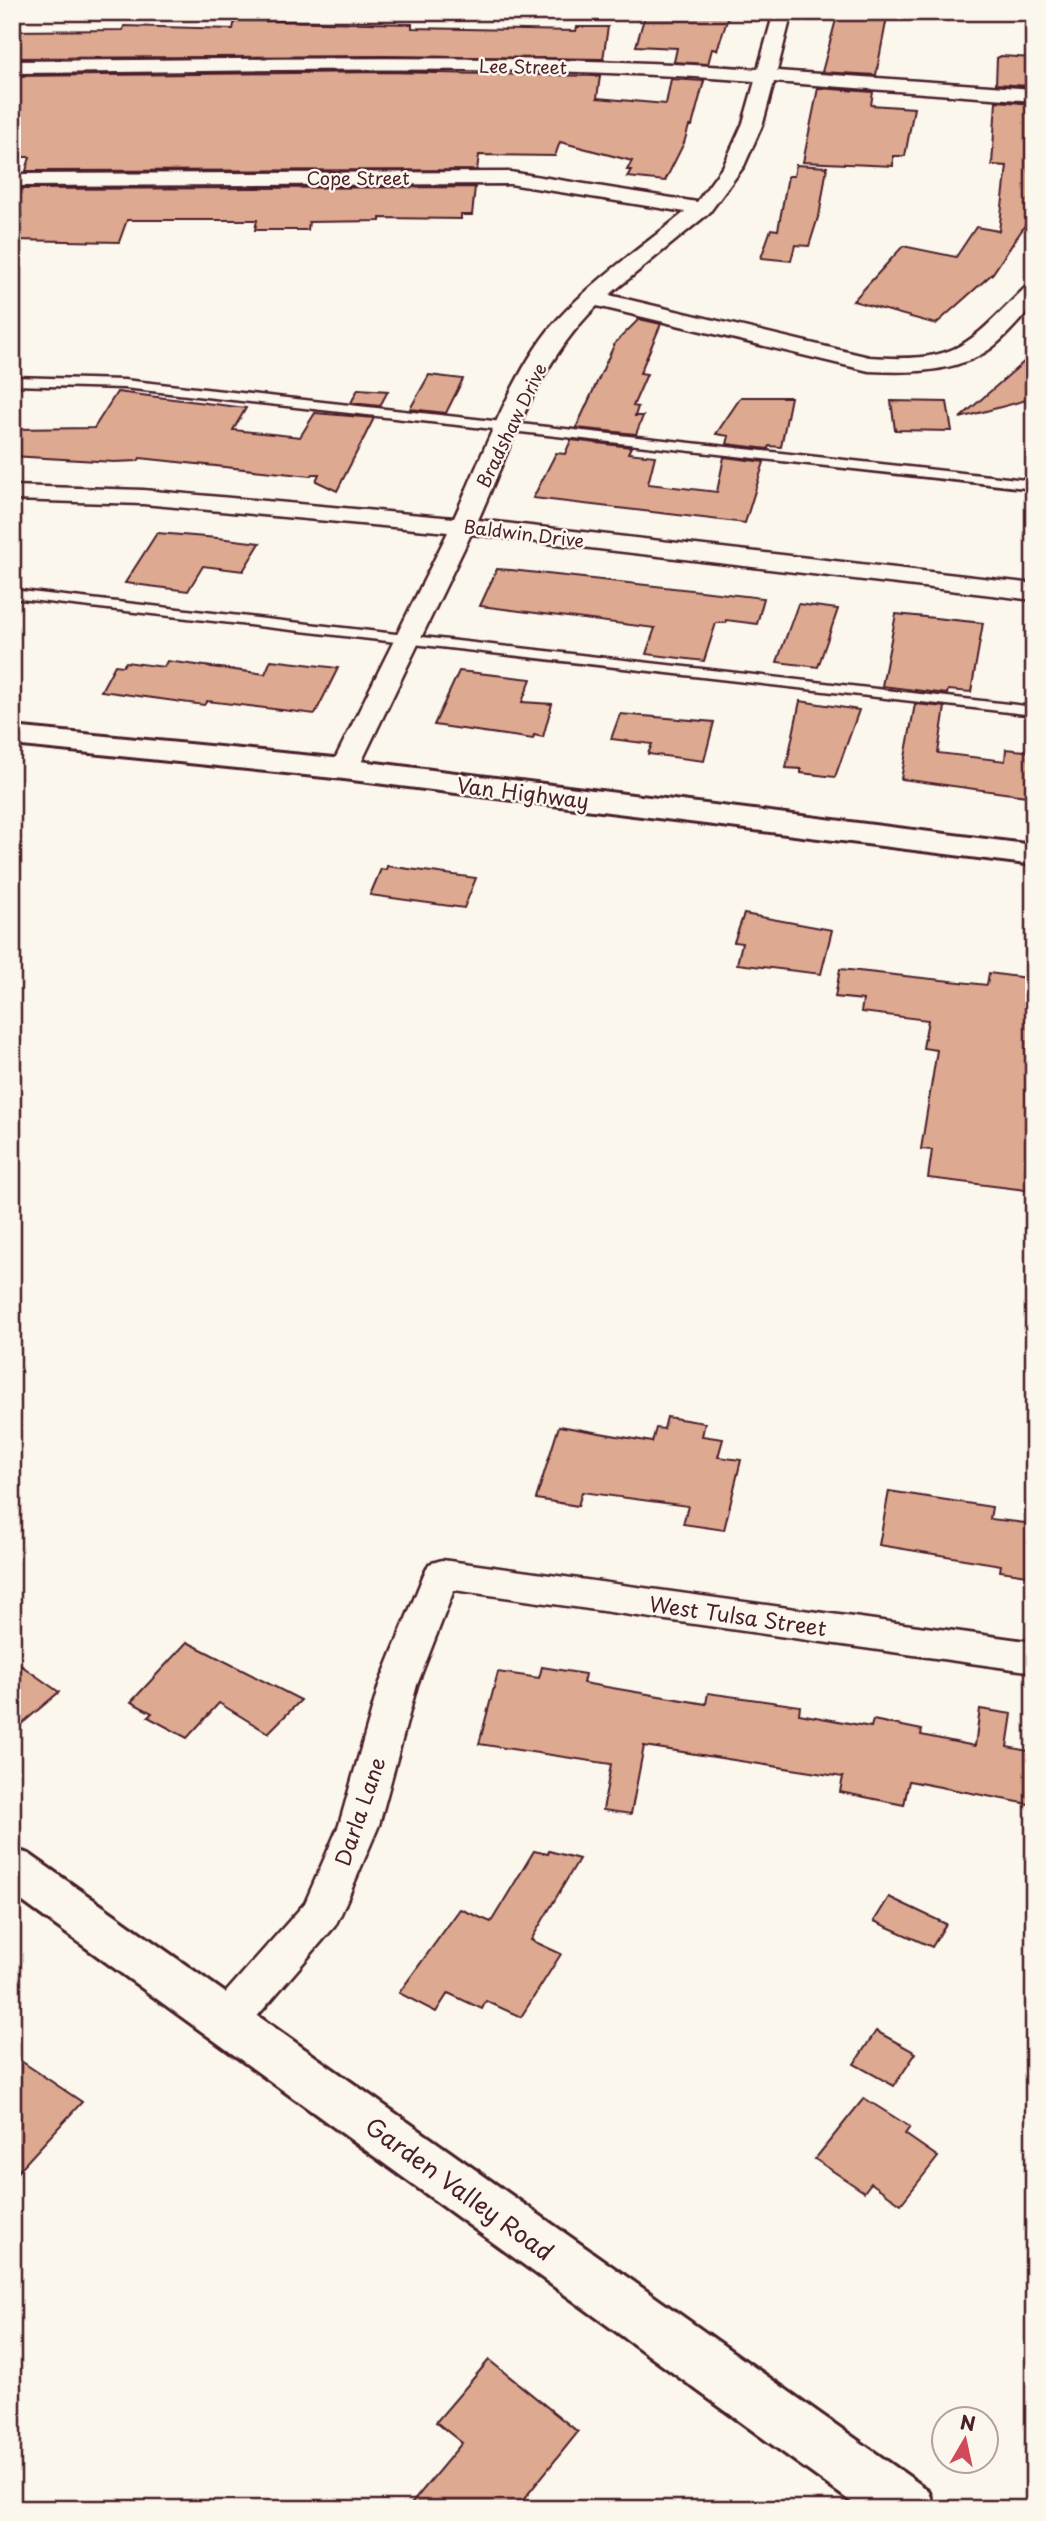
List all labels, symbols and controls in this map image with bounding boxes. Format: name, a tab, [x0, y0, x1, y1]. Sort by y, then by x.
street label: Lee Street	[479, 52, 567, 80]
street label: Cope Street	[307, 164, 409, 191]
street label: Bradshaw Drive	[469, 358, 553, 492]
street label: Baldwin Drive	[462, 512, 586, 554]
street label: Van Highway	[455, 768, 591, 816]
street label: West Tulsa Street	[647, 1587, 829, 1643]
street label: Darla Lane	[325, 1752, 393, 1870]
street label: Garden Valley Road	[358, 2107, 562, 2269]
north arrow	[930, 2406, 1000, 2476]
text: N	[958, 2407, 977, 2437]

